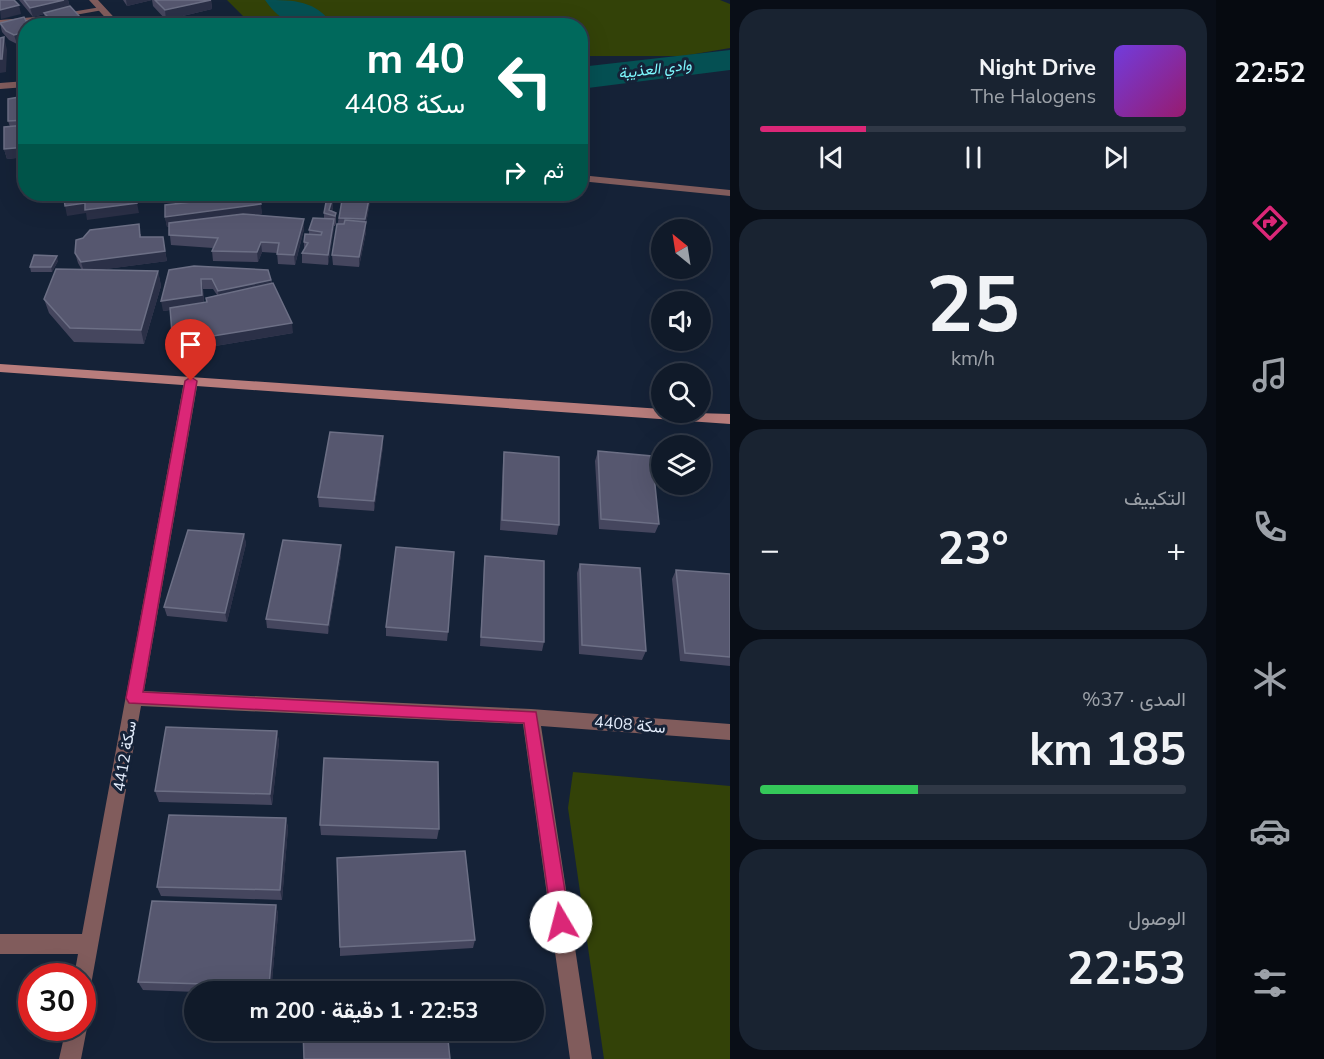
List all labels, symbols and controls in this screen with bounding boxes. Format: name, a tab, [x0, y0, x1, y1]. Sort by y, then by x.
text: 40 m	[366, 31, 465, 88]
icon: left	[486, 42, 564, 120]
text: Night Drive	[979, 53, 1096, 83]
water label: وادي العذيبة	[617, 55, 693, 85]
text: 22:52	[1234, 55, 1306, 92]
text: The Halogens	[971, 83, 1096, 110]
text: سكة 4408	[344, 86, 465, 123]
icon: previous	[815, 141, 848, 174]
icon: pause	[957, 141, 990, 174]
icon: next	[1099, 141, 1132, 174]
icon: right	[498, 156, 531, 189]
text: ثم	[543, 156, 564, 186]
icon: directions	[1249, 202, 1291, 244]
north arrow	[651, 219, 711, 279]
map controls	[651, 219, 711, 495]
text: 25	[926, 252, 1020, 359]
button: sound	[651, 291, 711, 351]
pin	[165, 319, 216, 381]
icon: arrive	[174, 328, 207, 361]
text: km/h	[951, 345, 995, 372]
icon: music	[1249, 354, 1291, 396]
button: search	[651, 363, 711, 423]
button: layers	[651, 435, 711, 495]
text: التكييف	[1124, 485, 1186, 512]
icon: phone	[1249, 506, 1291, 548]
text: 23°	[937, 519, 1009, 580]
text: −	[760, 528, 780, 573]
text: +	[1166, 528, 1186, 573]
icon: climate	[1249, 658, 1291, 700]
text: المدى · 37%	[1082, 686, 1186, 713]
street label: سكة 4408	[593, 711, 667, 739]
street label: سكة 4412	[108, 719, 142, 793]
text: 185 km	[1029, 720, 1186, 781]
icon: car	[1249, 810, 1291, 852]
position arrow	[529, 890, 593, 954]
text: الوصول	[1128, 905, 1186, 932]
text: 22:53	[1067, 939, 1186, 1000]
icon: filters	[1249, 962, 1291, 1004]
speed limit sign: 30	[18, 963, 96, 1041]
text: 22:53 · 1 دقيقة · 200 m	[250, 996, 478, 1026]

